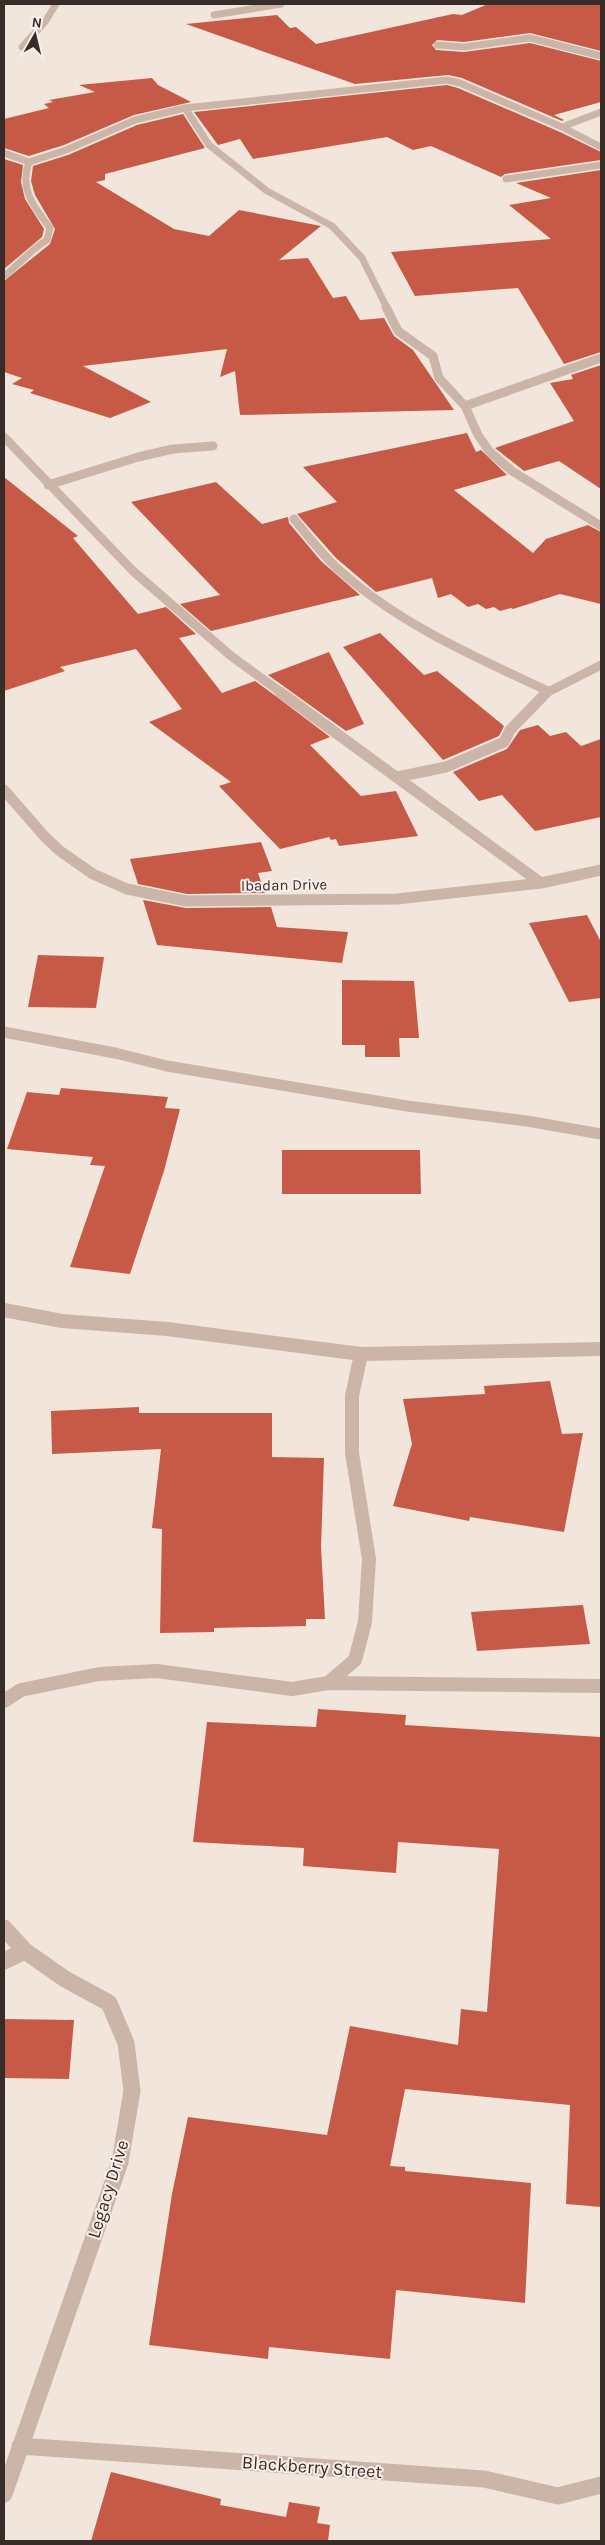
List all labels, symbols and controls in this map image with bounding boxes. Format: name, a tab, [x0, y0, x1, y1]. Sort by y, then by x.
north arrow	[10, 10, 60, 60]
text: N	[31, 14, 43, 32]
street label: Ibadan Drive	[241, 875, 327, 895]
street label: Legacy Drive	[83, 2137, 133, 2241]
street label: Blackberry Street	[241, 2451, 383, 2483]

